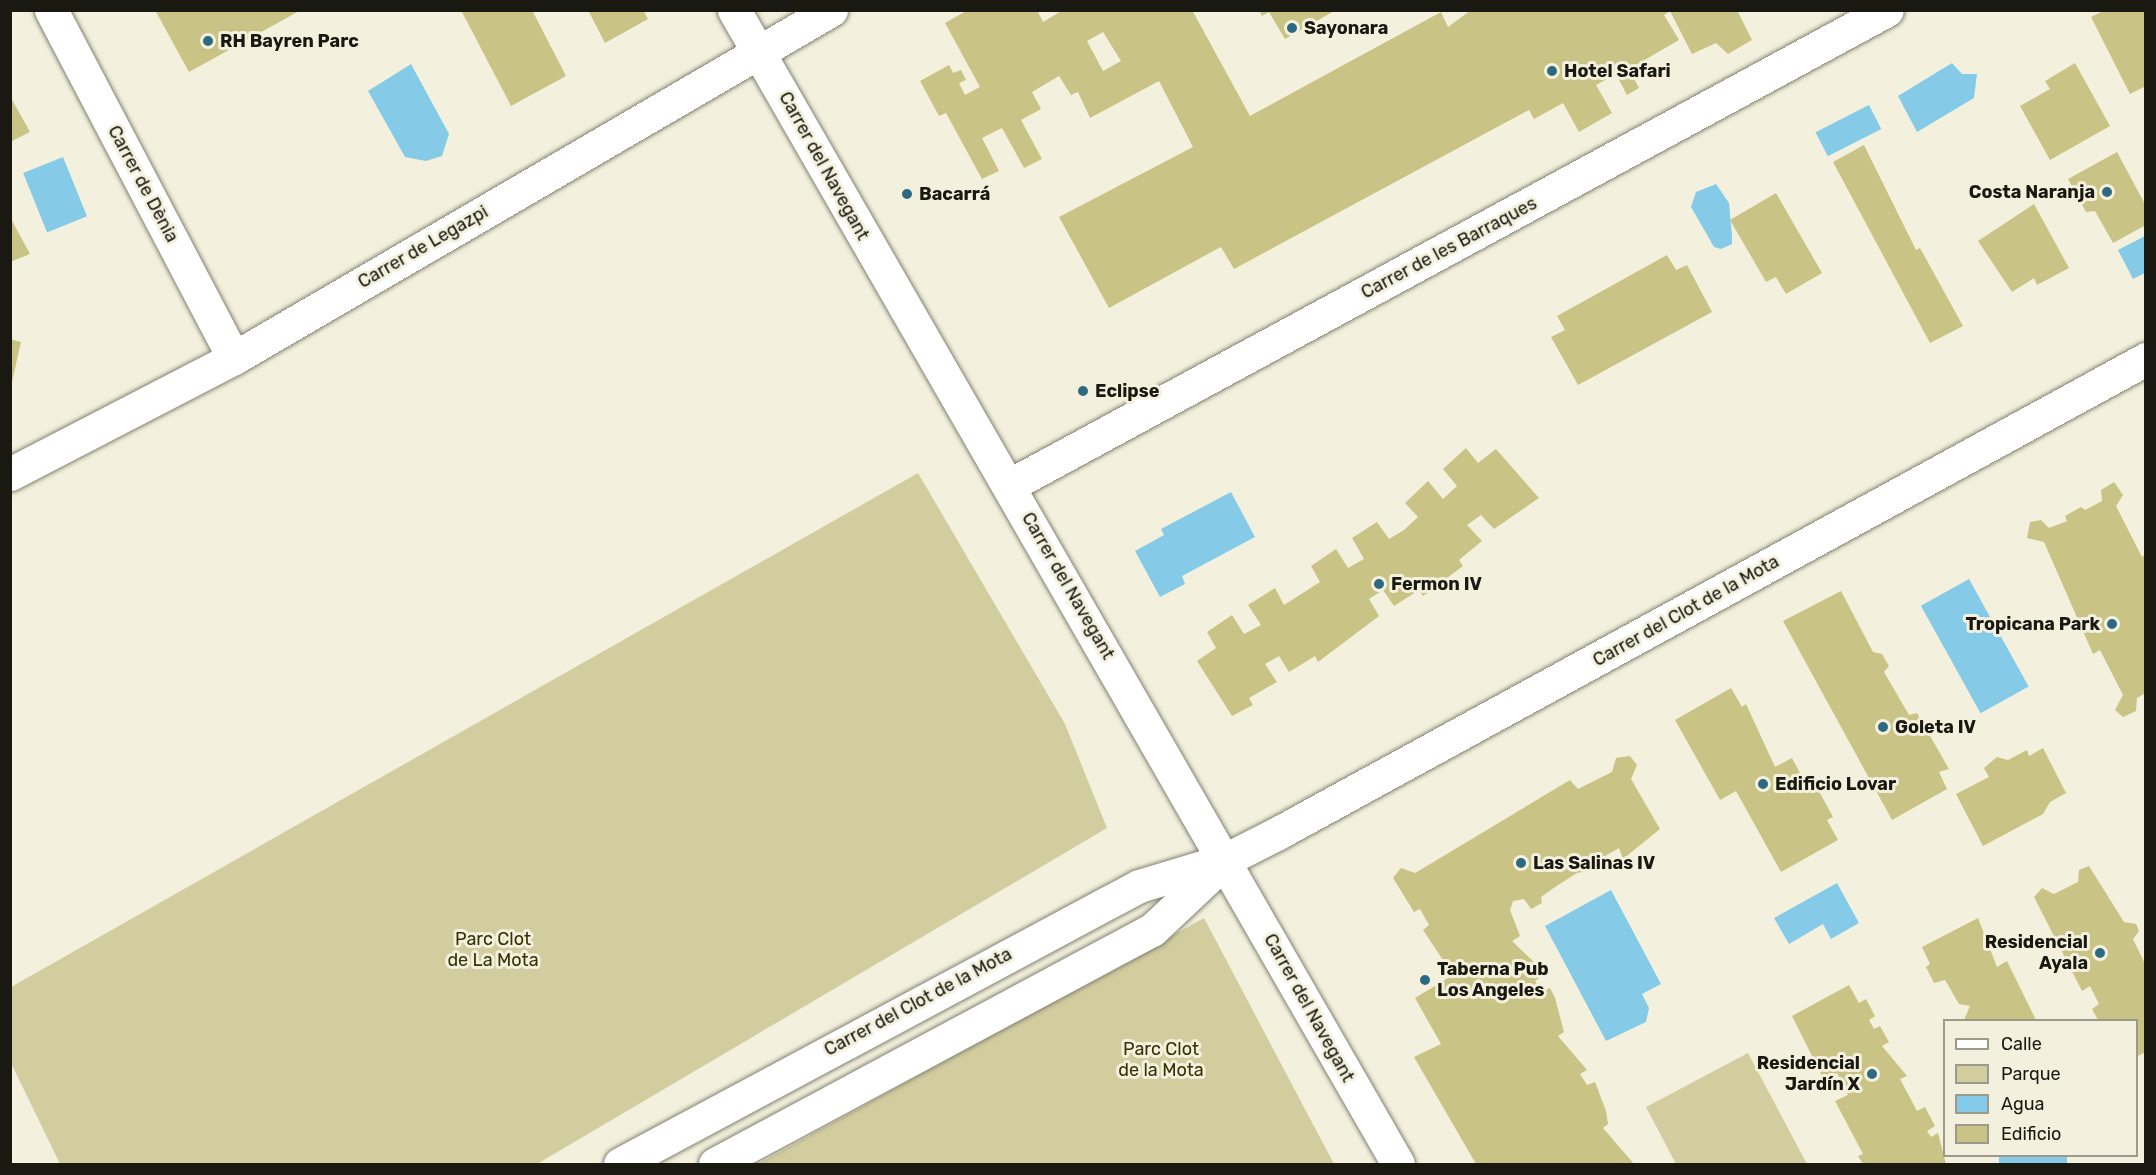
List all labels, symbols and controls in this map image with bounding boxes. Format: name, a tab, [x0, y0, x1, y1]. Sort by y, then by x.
place label: Sayonara	[1304, 17, 1388, 39]
marker: Sayonara	[1285, 21, 1299, 35]
place label: RH Bayren Parc	[220, 30, 359, 52]
marker: RH Bayren Parc	[201, 34, 215, 48]
place label: Hotel Safari	[1564, 60, 1671, 82]
marker: Hotel Safari	[1545, 64, 1559, 78]
street label: Carrer del Navegant	[774, 88, 874, 244]
street label: Carrer de Dènia	[103, 122, 183, 246]
place label: Costa Naranja	[1969, 181, 2095, 203]
place label: Bacarrá	[919, 183, 990, 205]
marker: Costa Naranja	[2100, 185, 2114, 199]
marker: Bacarrá	[900, 187, 914, 201]
street label: Carrer de les Barraques	[1357, 192, 1541, 304]
street label: Carrer de Legazpi	[354, 201, 492, 293]
place label: Eclipse	[1095, 380, 1159, 402]
marker: Eclipse	[1076, 384, 1090, 398]
street label: Carrer del Navegant	[1017, 508, 1119, 664]
street label: Carrer del Clot de la Mota	[1589, 551, 1783, 671]
place label: Fermon IV	[1391, 573, 1482, 595]
marker: Fermon IV	[1372, 577, 1386, 591]
place label: Tropicana Park	[1965, 613, 2100, 635]
marker: Tropicana Park	[2105, 617, 2119, 631]
place label: Goleta IV	[1895, 716, 1976, 738]
marker: Goleta IV	[1876, 720, 1890, 734]
place label: Edificio Lovar	[1775, 773, 1896, 795]
marker: Edificio Lovar	[1756, 777, 1770, 791]
place label: Las Salinas IV	[1533, 852, 1655, 874]
marker: Las Salinas IV	[1514, 856, 1528, 870]
park label: Parc Clot de La Mota	[447, 929, 539, 972]
street label: Carrer del Navegant	[1259, 930, 1359, 1086]
place label: Residencial Ayala	[1985, 932, 2088, 974]
street label: Carrer del Clot de la Mota	[820, 943, 1016, 1061]
marker: Residencial Ayala	[2093, 946, 2107, 960]
place label: Taberna Pub Los Angeles	[1437, 959, 1549, 1002]
marker: Taberna Pub Los Angeles	[1418, 973, 1432, 987]
legend	[1943, 1019, 2138, 1157]
text: Calle	[2001, 1033, 2042, 1055]
park label: Parc Clot de la Mota	[1118, 1039, 1204, 1082]
place label: Residencial Jardín X	[1757, 1053, 1860, 1096]
text: Parque	[2001, 1063, 2061, 1085]
marker: Residencial Jardín X	[1865, 1067, 1879, 1081]
text: Agua	[2001, 1093, 2044, 1115]
text: Edificio	[2001, 1123, 2061, 1145]

